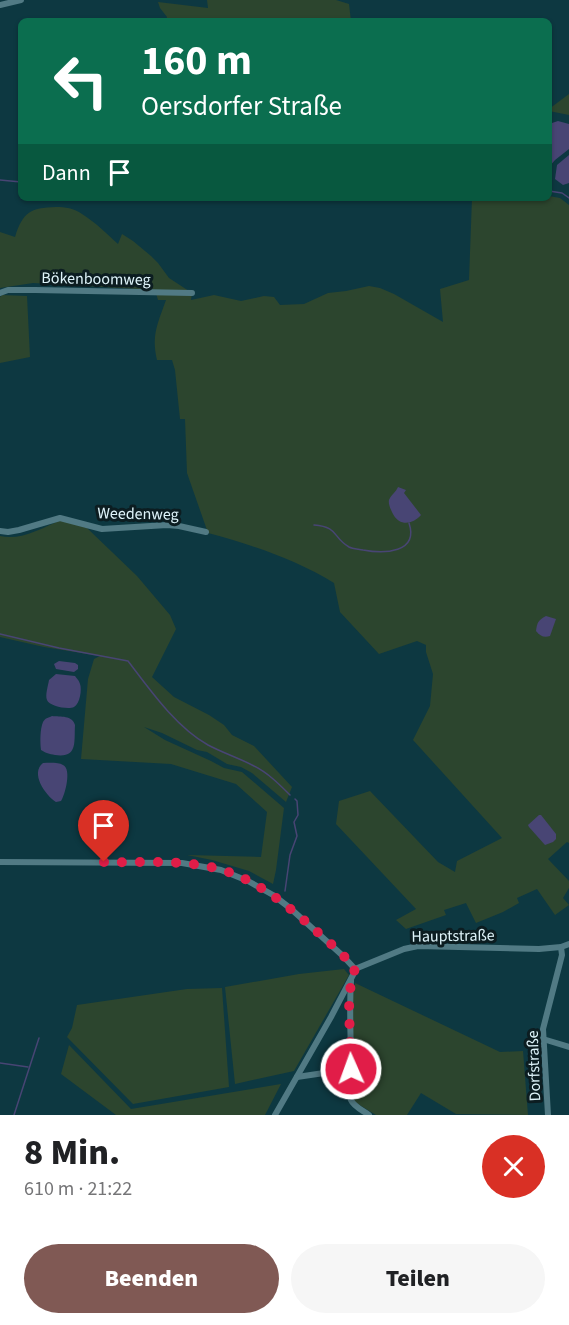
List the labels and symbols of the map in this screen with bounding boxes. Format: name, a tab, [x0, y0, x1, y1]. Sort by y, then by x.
street label: Bökenboomweg	[41, 267, 151, 291]
street label: Weedenweg	[97, 502, 179, 526]
pin	[78, 800, 129, 862]
street label: Hauptstraße	[411, 924, 495, 948]
street label: Dorfstraße	[522, 1030, 546, 1102]
position arrow	[319, 1037, 383, 1101]

